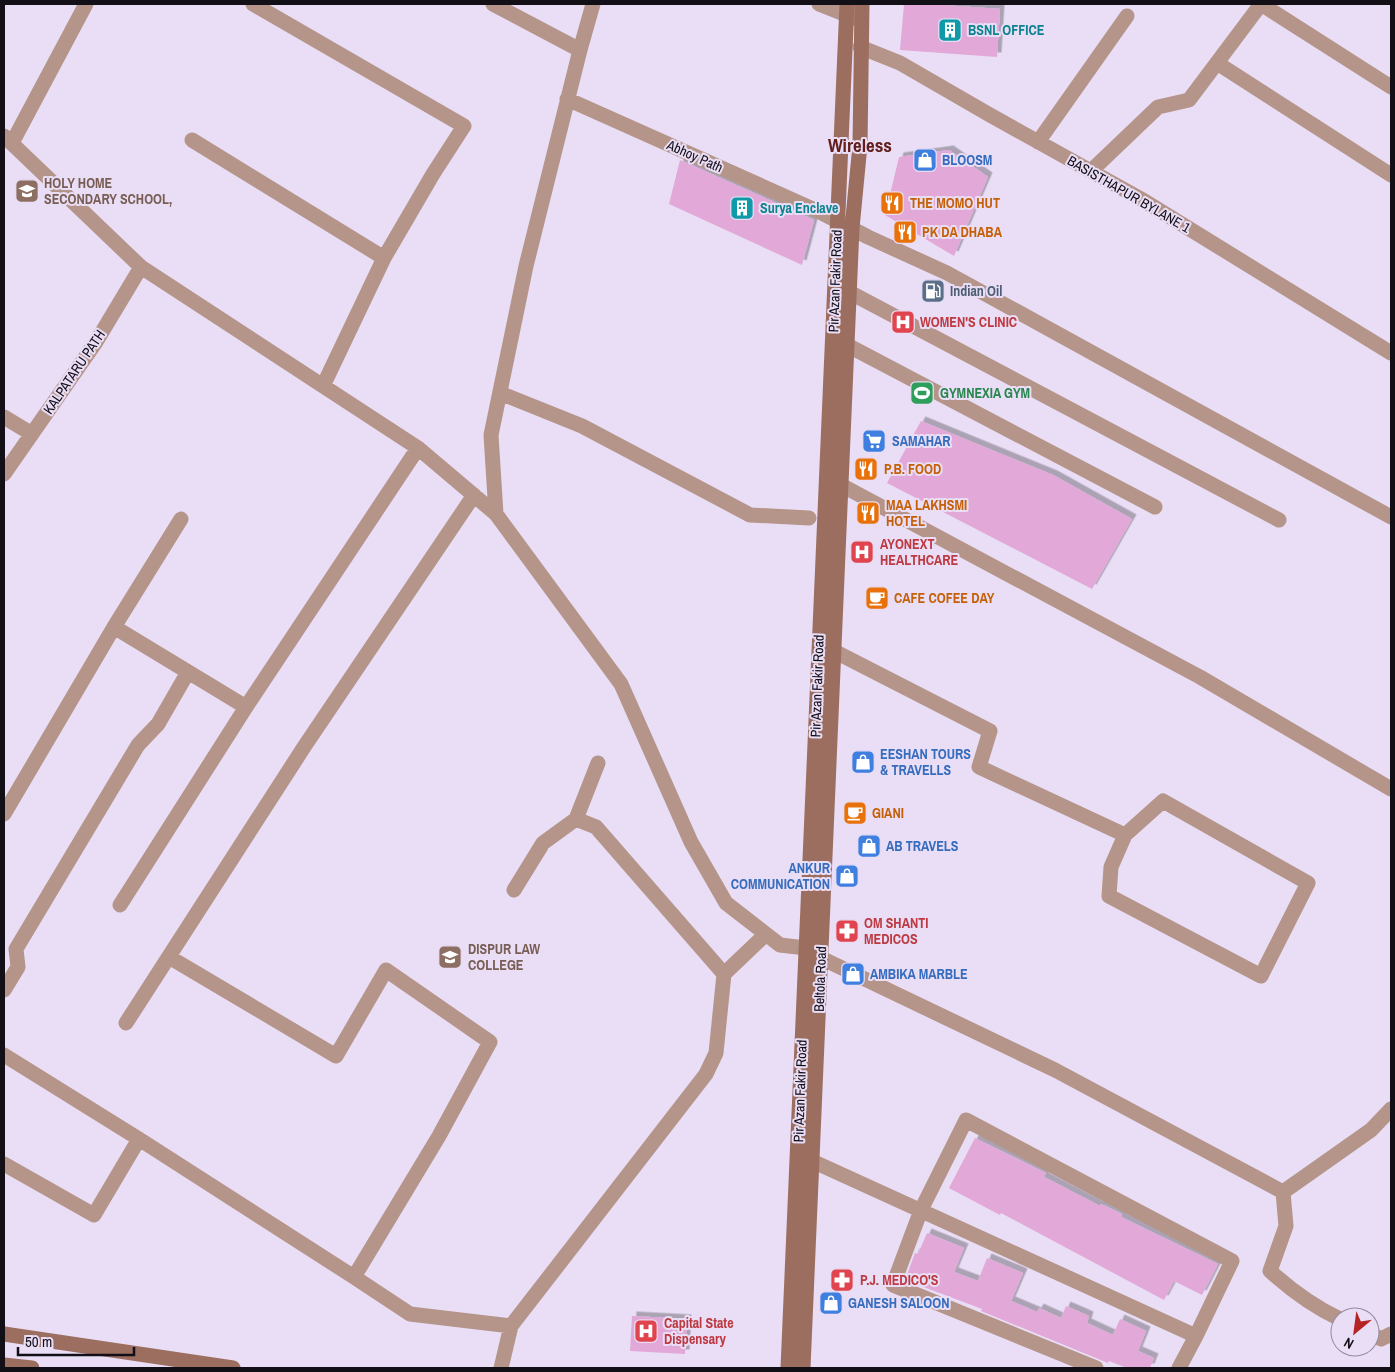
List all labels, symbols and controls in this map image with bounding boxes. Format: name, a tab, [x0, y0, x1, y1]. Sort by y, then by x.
building icon: BSNL OFFICE	[937, 17, 963, 43]
place label: BSNL OFFICE	[968, 21, 1045, 39]
district label: Wireless	[828, 132, 892, 158]
street label: Abhoy Path	[663, 135, 726, 176]
shop icon: BLOOSM	[912, 147, 938, 173]
place label: BLOOSM	[942, 151, 992, 169]
street label: BASISTHAPUR BYLANE 1	[1064, 151, 1194, 237]
place label: HOLY HOME SECONDARY SCHOOL,	[44, 174, 172, 208]
school or university icon: HOLY HOME SECONDARY SCHOOL,	[14, 178, 40, 204]
restaurant icon: THE MOMO HUT	[879, 190, 905, 216]
place label: THE MOMO HUT	[910, 194, 1000, 212]
building icon: Surya Enclave	[729, 195, 755, 221]
place label: Surya Enclave	[760, 199, 839, 217]
restaurant icon: PK DA DHABA	[892, 219, 918, 245]
place label: PK DA DHABA	[922, 223, 1003, 241]
street label: Pir Azan Fakir Road	[824, 229, 846, 333]
fuel station icon: Indian Oil	[920, 278, 946, 304]
place label: Indian Oil	[950, 282, 1002, 300]
hospital icon: WOMEN'S CLINIC	[890, 309, 916, 335]
place label: WOMEN'S CLINIC	[920, 313, 1017, 331]
street label: KALPATARU PATH	[39, 326, 109, 418]
sports icon: GYMNEXIA GYM	[909, 380, 935, 406]
place label: GYMNEXIA GYM	[940, 384, 1030, 402]
supermarket icon: SAMAHAR	[861, 428, 887, 454]
place label: SAMAHAR	[892, 432, 951, 450]
restaurant icon: P.B. FOOD	[853, 456, 879, 482]
place label: P.B. FOOD	[884, 460, 941, 478]
place label: MAA LAKHSMI HOTEL	[886, 496, 967, 530]
restaurant icon: MAA LAKHSMI HOTEL	[855, 500, 881, 526]
place label: AYONEXT HEALTHCARE	[880, 535, 959, 569]
hospital icon: AYONEXT HEALTHCARE	[849, 539, 875, 565]
cafe icon: CAFE COFEE DAY	[864, 585, 890, 611]
place label: CAFE COFEE DAY	[894, 589, 995, 607]
street label: Pir Azan Fakir Road	[806, 634, 828, 738]
place label: EESHAN TOURS & TRAVELLS	[880, 745, 971, 779]
shop icon: EESHAN TOURS & TRAVELLS	[850, 749, 876, 775]
cafe icon: GIANI	[842, 800, 868, 826]
place label: GIANI	[872, 804, 904, 822]
shop icon: AB TRAVELS	[856, 833, 882, 859]
place label: AB TRAVELS	[886, 837, 959, 855]
place label: ANKUR COMMUNICATION	[731, 859, 831, 893]
shop icon: ANKUR COMMUNICATION	[834, 863, 860, 889]
place label: OM SHANTI MEDICOS	[864, 914, 928, 948]
pharmacy icon: OM SHANTI MEDICOS	[834, 918, 860, 944]
place label: DISPUR LAW COLLEGE	[468, 940, 540, 974]
school or university icon: DISPUR LAW COLLEGE	[437, 944, 463, 970]
street label: Beltola Road	[810, 946, 830, 1012]
shop icon: AMBIKA MARBLE	[840, 961, 866, 987]
place label: AMBIKA MARBLE	[870, 965, 968, 983]
street label: Pir Azan Fakir Road	[789, 1039, 811, 1143]
pharmacy icon: P.J. MEDICO'S	[829, 1267, 855, 1293]
place label: P.J. MEDICO'S	[860, 1271, 939, 1289]
shop icon: GANESH SALOON	[818, 1290, 844, 1316]
place label: GANESH SALOON	[848, 1294, 949, 1312]
north arrow	[1330, 1307, 1380, 1357]
place label: Capital State Dispensary	[664, 1314, 734, 1348]
hospital icon: Capital State Dispensary	[633, 1318, 659, 1344]
scale bar	[18, 1324, 134, 1356]
text: 50 m	[25, 1331, 52, 1352]
text: N	[1341, 1333, 1357, 1353]

